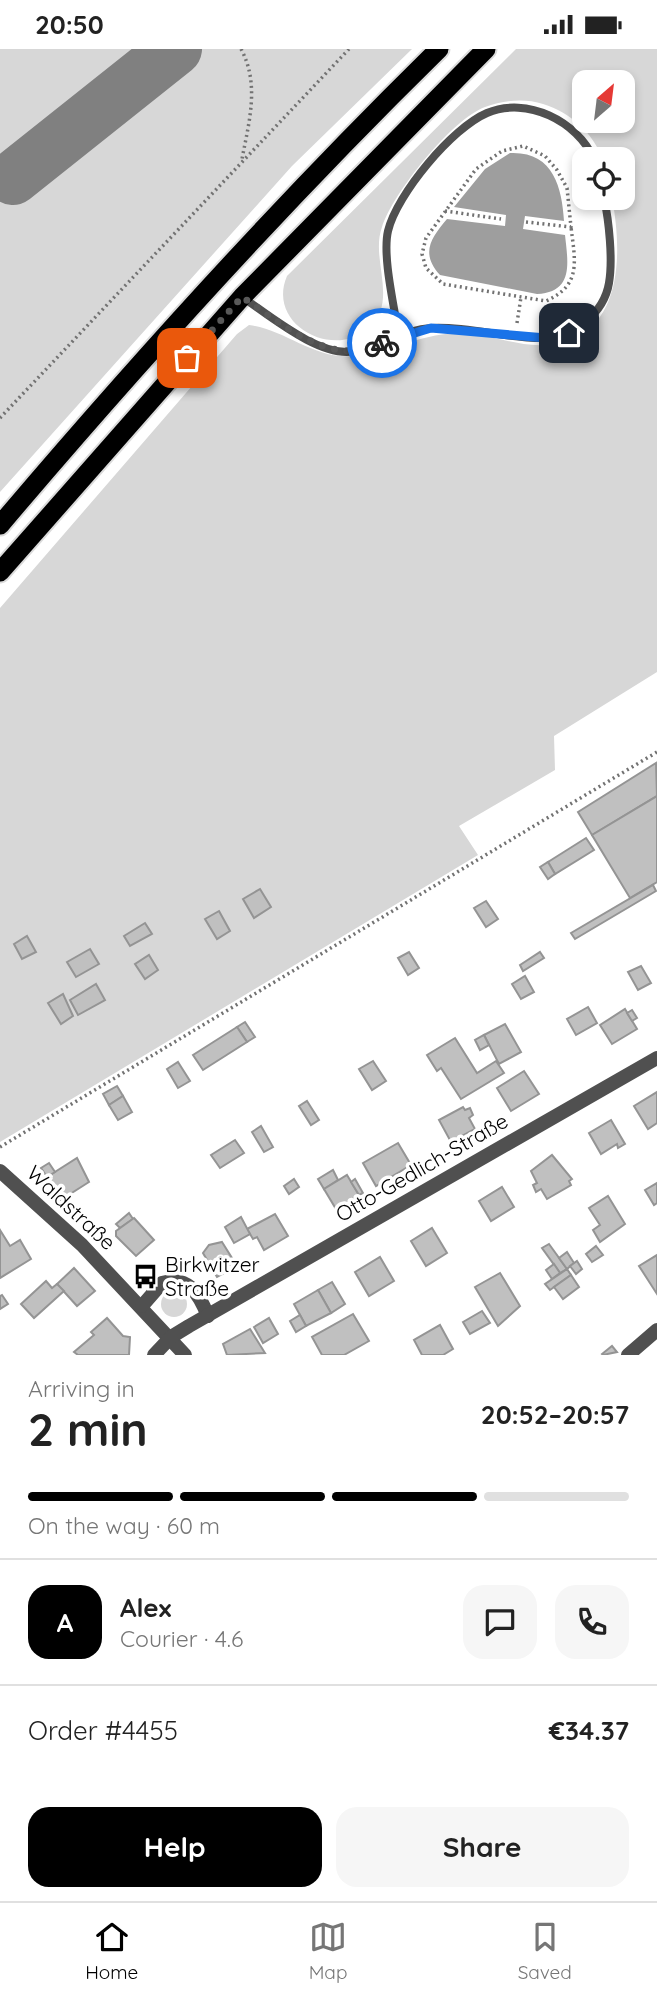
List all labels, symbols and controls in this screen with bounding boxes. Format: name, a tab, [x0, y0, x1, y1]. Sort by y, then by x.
text: 20:50	[35, 8, 104, 41]
north arrow	[572, 70, 635, 133]
map controls	[572, 70, 635, 210]
button: locate	[572, 147, 635, 210]
pin	[539, 303, 599, 363]
courier	[347, 308, 417, 378]
icon: home	[550, 314, 588, 352]
icon: bike	[363, 324, 401, 362]
pin	[157, 328, 217, 388]
icon: bag	[168, 339, 206, 377]
street label: Otto-Gedlich-Straße	[331, 1107, 512, 1227]
street label: Waldstraße	[22, 1159, 122, 1255]
place label: Birkwitzer Straße	[165, 1251, 260, 1301]
bus stop icon: Birkwitzer Straße	[131, 1263, 159, 1291]
text: Arriving in	[28, 1374, 135, 1403]
text: 20:52–20:57	[481, 1398, 629, 1431]
text: 2 min	[28, 1400, 148, 1458]
text: On the way · 60 m	[28, 1511, 220, 1540]
button: chat	[463, 1585, 537, 1659]
button: phone	[555, 1585, 629, 1659]
text: Alex	[120, 1591, 171, 1624]
text: A	[57, 1606, 73, 1639]
text: Courier · 4.6	[120, 1624, 243, 1653]
text: Order #4455	[28, 1714, 178, 1747]
text: €34.37	[549, 1714, 629, 1747]
button: Help	[28, 1807, 322, 1887]
button: Share	[336, 1807, 629, 1887]
tab: Home	[85, 1918, 138, 1984]
tab: Map	[309, 1918, 347, 1984]
tab: Saved	[518, 1918, 572, 1984]

